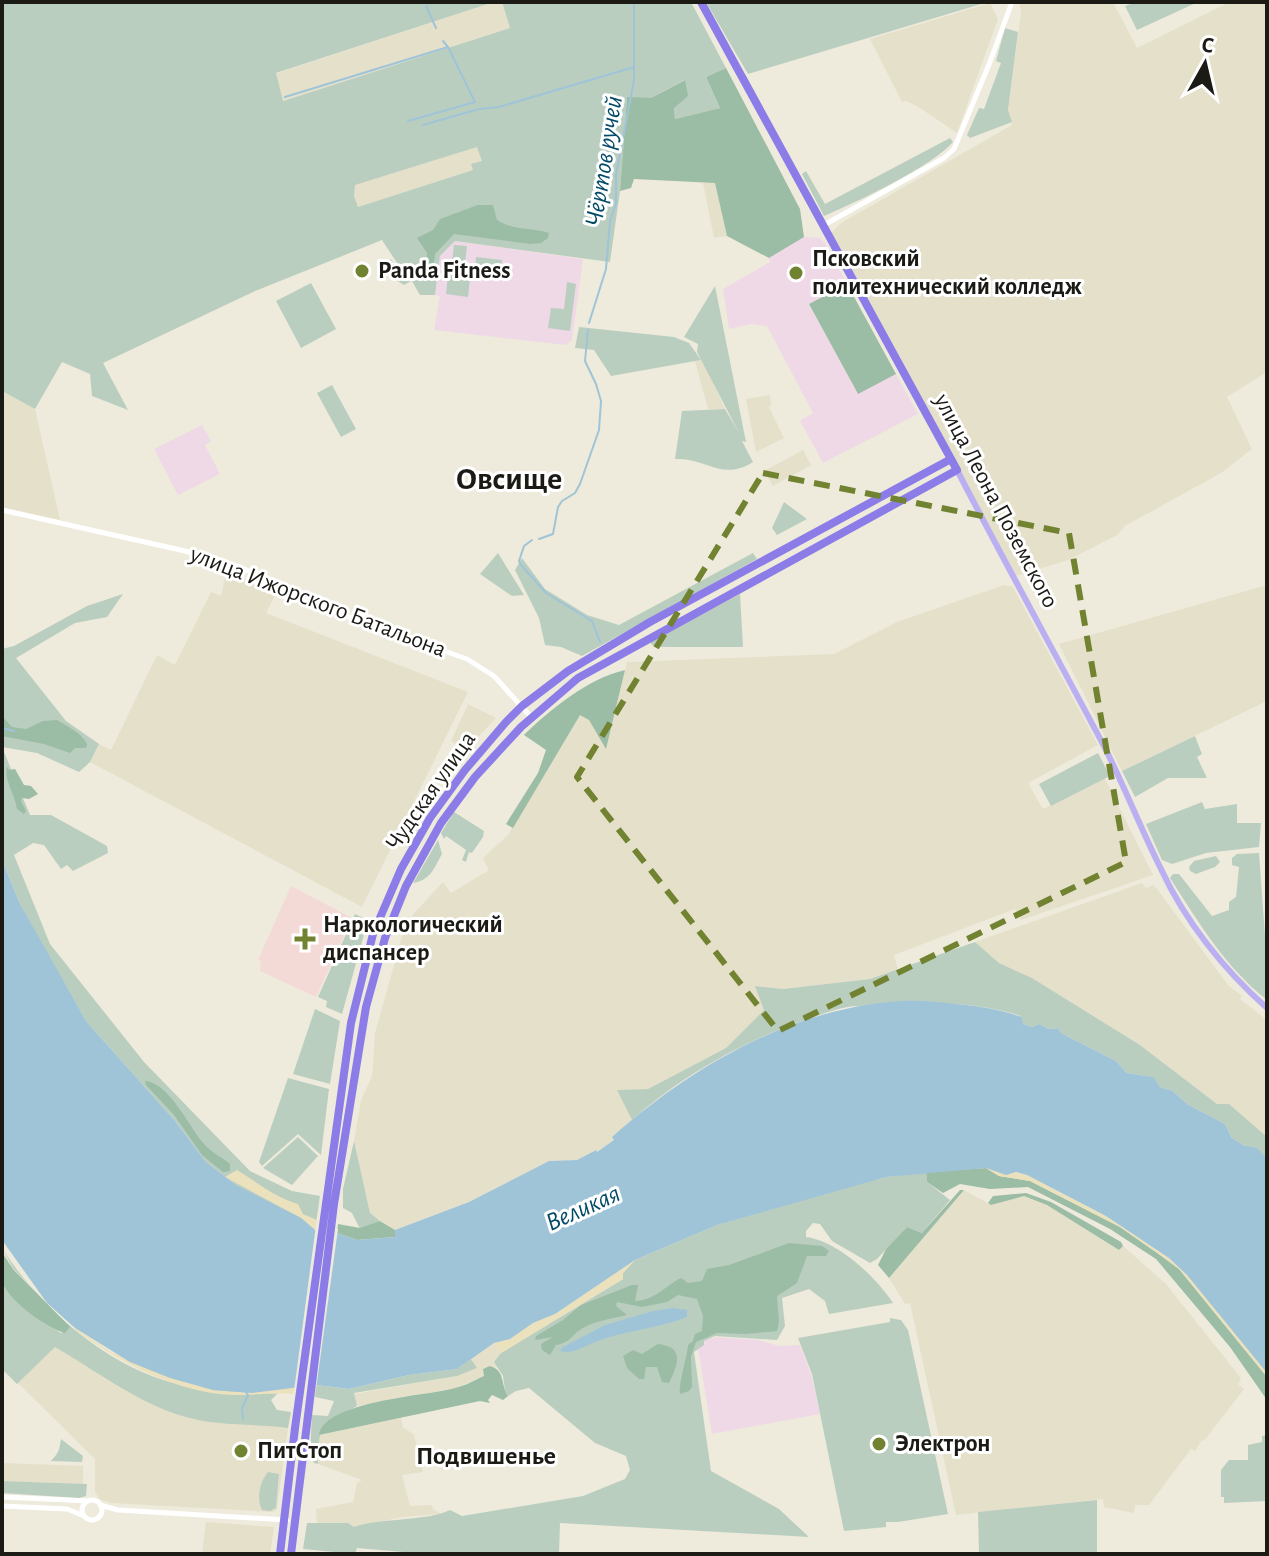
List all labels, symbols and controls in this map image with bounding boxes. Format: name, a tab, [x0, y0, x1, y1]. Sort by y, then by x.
north arrow	[1165, 24, 1245, 104]
text: С	[1200, 33, 1215, 57]
water label: Чёртов ручей	[581, 94, 627, 228]
place label: Псковский политехнический колледж	[812, 247, 1082, 299]
place label: Panda Fitness	[378, 259, 510, 283]
marker: Panda Fitness	[353, 262, 371, 280]
marker: Псковский политехнический колледж	[787, 264, 805, 282]
street label: улица Леона Поземского	[929, 389, 1063, 612]
district label: Овсище	[456, 463, 562, 495]
street label: улица Ижорского Батальона	[186, 542, 449, 662]
street label: Чудская улица	[382, 727, 480, 855]
place label: Наркологический диспансер	[323, 913, 503, 965]
marker: Наркологический диспансер	[294, 928, 316, 950]
water label: Великая	[542, 1180, 624, 1236]
place label: Электрон	[895, 1432, 991, 1456]
marker: Электрон	[870, 1435, 888, 1453]
place label: ПитСтоп	[257, 1439, 342, 1463]
marker: ПитСтоп	[232, 1442, 250, 1460]
district label: Подвишенье	[416, 1443, 556, 1469]

